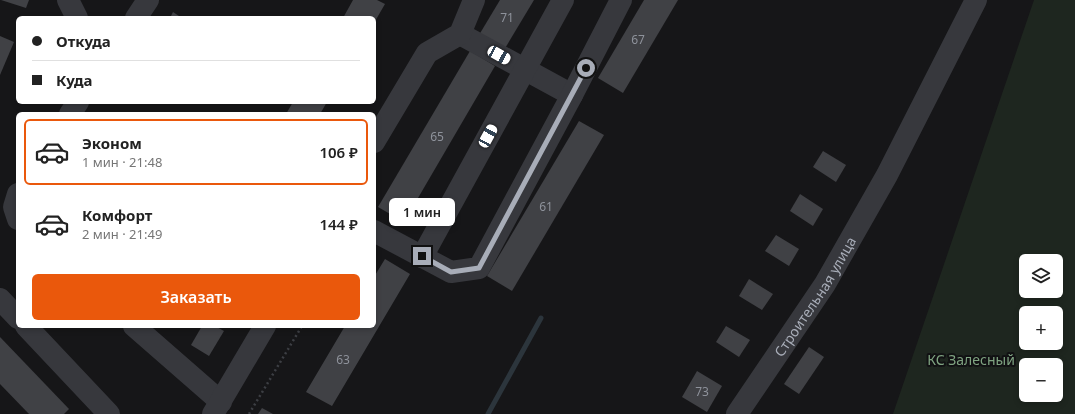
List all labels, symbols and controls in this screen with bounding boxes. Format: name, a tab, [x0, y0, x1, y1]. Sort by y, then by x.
house number: 71	[500, 9, 514, 26]
text: Откуда	[56, 31, 111, 51]
house number: 67	[631, 31, 645, 48]
car	[486, 44, 512, 66]
route start	[577, 59, 595, 77]
text: Куда	[56, 70, 93, 90]
car	[477, 123, 499, 149]
house number: 65	[430, 128, 444, 145]
text: Эконом	[82, 133, 142, 153]
icon: car	[34, 134, 70, 170]
text: 106 ₽	[319, 142, 358, 162]
text: 1 мин · 21:48	[82, 153, 162, 171]
callout: 1 мин	[389, 198, 455, 226]
house number: 61	[539, 198, 553, 215]
text: 1 мин	[403, 203, 441, 221]
text: Комфорт	[82, 205, 152, 225]
icon: car	[34, 206, 70, 242]
text: 144 ₽	[319, 214, 358, 234]
text: 2 мин · 21:49	[82, 225, 162, 243]
street label: Строительная улица	[769, 233, 860, 360]
route end	[413, 247, 431, 265]
map controls	[1019, 254, 1063, 402]
button: layers	[1019, 254, 1063, 298]
button: Заказать	[32, 274, 360, 320]
button: +	[1019, 306, 1063, 350]
park label: КС Залесный	[927, 350, 1015, 369]
house number: 63	[336, 351, 350, 368]
button: −	[1019, 358, 1063, 402]
house number: 73	[695, 383, 709, 400]

